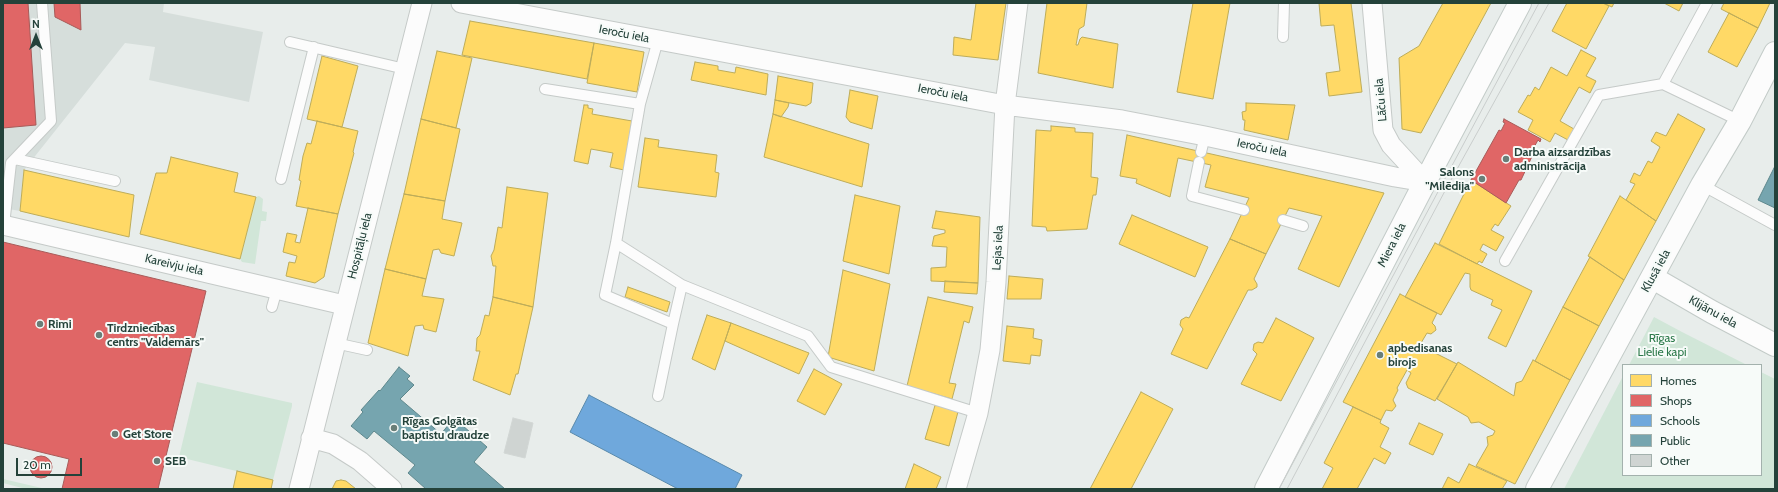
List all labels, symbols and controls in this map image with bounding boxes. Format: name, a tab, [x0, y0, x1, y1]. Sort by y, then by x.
north arrow	[16, 16, 56, 56]
text: N	[32, 17, 40, 31]
street label: Ieroču iela	[598, 22, 650, 46]
street label: Lāču iela	[1372, 78, 1390, 122]
street label: Ieroču iela	[917, 81, 969, 105]
street label: Ieroču iela	[1236, 136, 1288, 160]
place label: Darba aizsardzības administrācija	[1514, 145, 1611, 173]
marker: Darba aizsardzības administrācija	[1501, 154, 1511, 164]
place label: Salons "Milēdija"	[1425, 165, 1474, 193]
marker: Salons "Milēdija"	[1477, 174, 1487, 184]
street label: Hospitāļu iela	[345, 211, 375, 281]
street label: Miera iela	[1375, 220, 1409, 270]
street label: Lejas iela	[990, 225, 1006, 271]
street label: Klusā iela	[1638, 247, 1674, 295]
street label: Kareivju iela	[143, 251, 205, 279]
street label: Klijānu iela	[1686, 293, 1740, 331]
place label: Rimi	[48, 317, 72, 331]
marker: Rimi	[35, 319, 45, 329]
place label: Tirdzniecības centrs "Valdemārs"	[107, 321, 204, 349]
marker: Tirdzniecības centrs "Valdemārs"	[94, 330, 104, 340]
park label: Rīgas Lielie kapi	[1637, 331, 1687, 359]
place label: apbedisanas birojs	[1388, 341, 1452, 369]
marker: apbedisanas birojs	[1375, 350, 1385, 360]
legend	[1622, 364, 1762, 476]
text: Homes	[1660, 373, 1697, 388]
text: Shops	[1660, 393, 1692, 408]
text: Schools	[1660, 413, 1700, 428]
place label: Rīgas Golgātas baptistu draudze	[402, 414, 489, 442]
marker: Rīgas Golgātas baptistu draudze	[389, 423, 399, 433]
place label: Get Store	[123, 427, 172, 441]
marker: Get Store	[110, 429, 120, 439]
text: Public	[1660, 433, 1691, 448]
scale bar	[18, 450, 84, 476]
text: Other	[1660, 453, 1690, 468]
place label: SEB	[165, 454, 186, 468]
marker: SEB	[152, 456, 162, 466]
text: 20 m	[23, 457, 51, 472]

